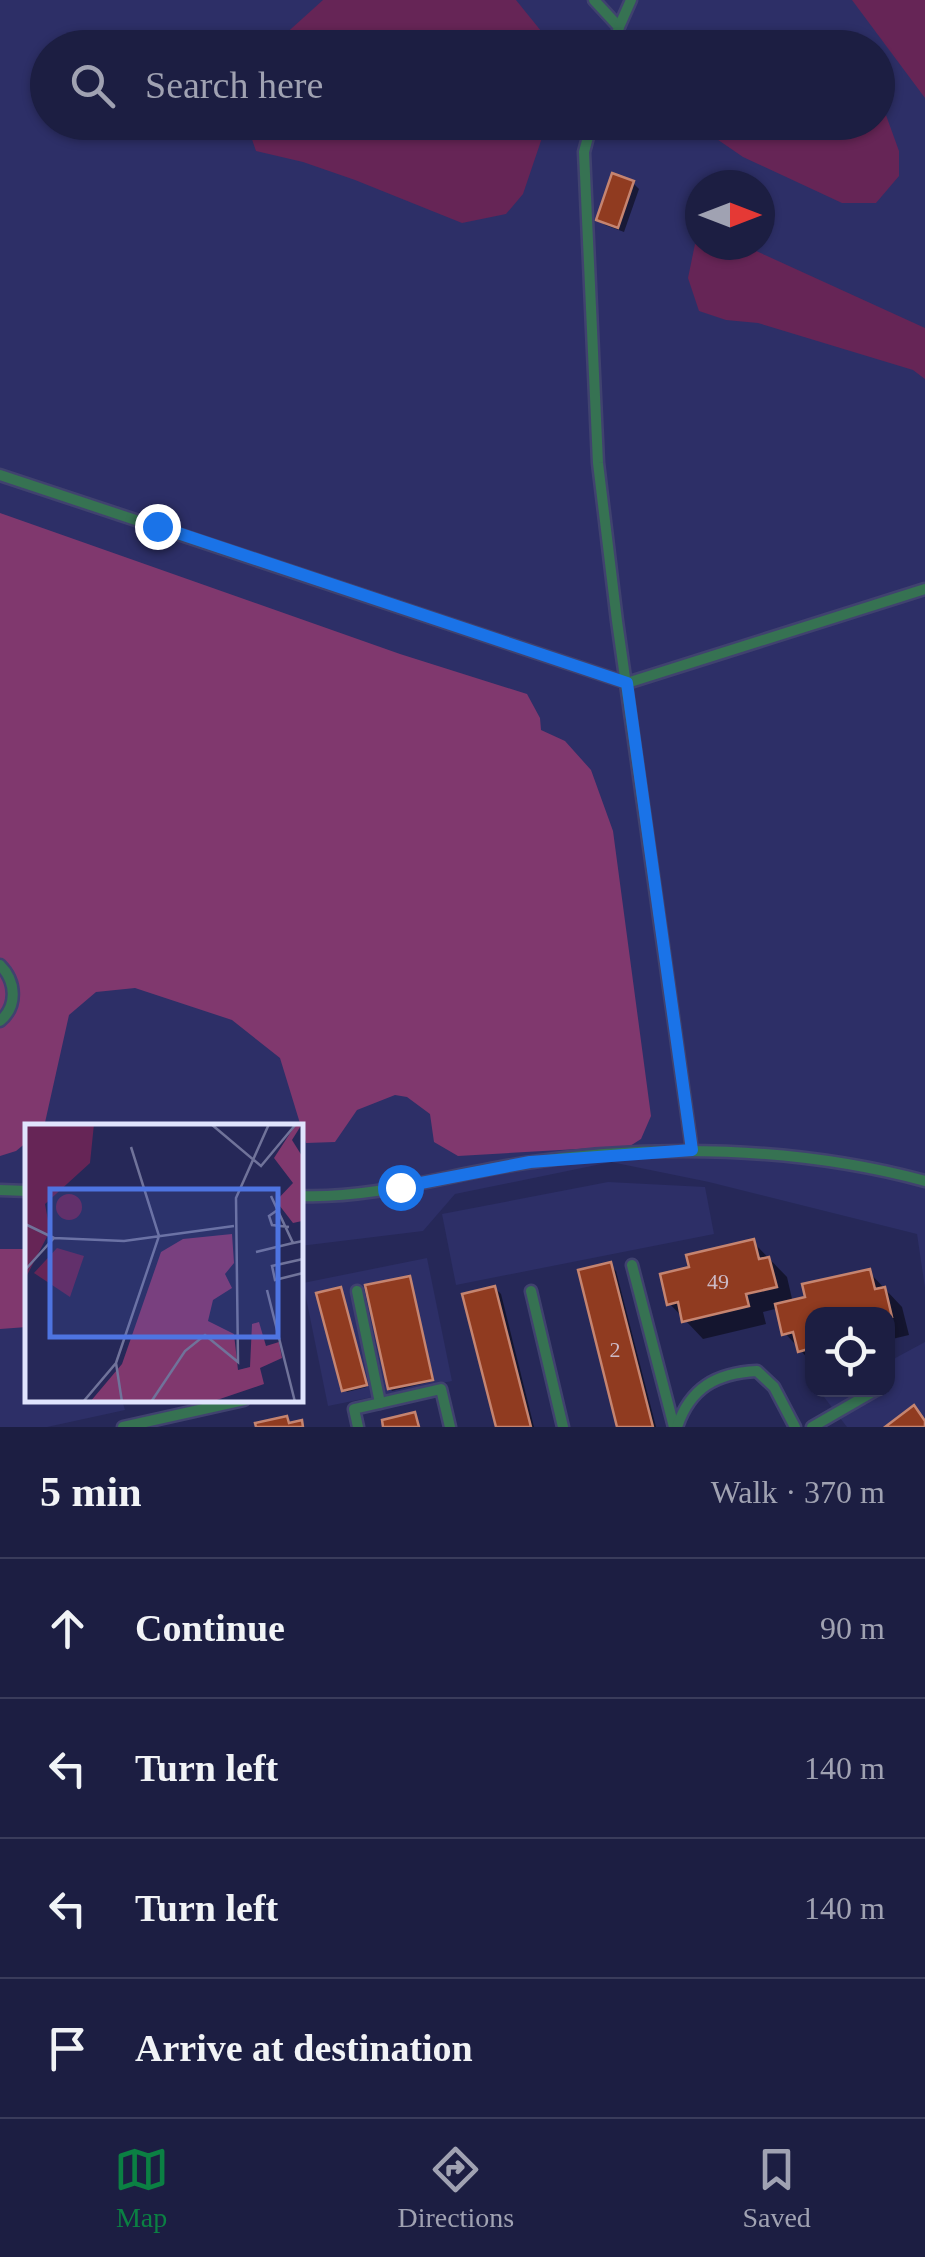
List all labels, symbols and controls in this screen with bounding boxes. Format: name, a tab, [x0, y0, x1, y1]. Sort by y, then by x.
search box	[30, 30, 895, 140]
icon: search	[65, 58, 120, 113]
text: Search here	[145, 64, 323, 106]
north arrow	[685, 170, 775, 260]
route end	[135, 504, 181, 550]
inset map	[25, 1124, 302, 1402]
route start	[378, 1165, 424, 1211]
house number: 49	[707, 1269, 729, 1294]
map controls	[805, 1307, 895, 1397]
button: locate	[805, 1307, 895, 1397]
house number: 2	[610, 1337, 621, 1362]
text: 5 min	[40, 1469, 142, 1515]
text: Walk · 370 m	[711, 1474, 885, 1510]
icon: ahead	[40, 1601, 95, 1656]
text: Continue	[135, 1607, 285, 1649]
text: 90 m	[820, 1610, 885, 1646]
icon: left	[40, 1741, 95, 1796]
text: Turn left	[135, 1747, 278, 1789]
text: 140 m	[804, 1750, 885, 1786]
icon: left	[40, 1881, 95, 1936]
text: Turn left	[135, 1887, 278, 1929]
text: 140 m	[804, 1890, 885, 1926]
icon: arrive	[40, 2021, 95, 2076]
text: Arrive at destination	[135, 2027, 473, 2069]
tab: Map	[114, 2142, 169, 2234]
tab: Directions	[397, 2142, 514, 2234]
tab: Saved	[742, 2142, 811, 2234]

